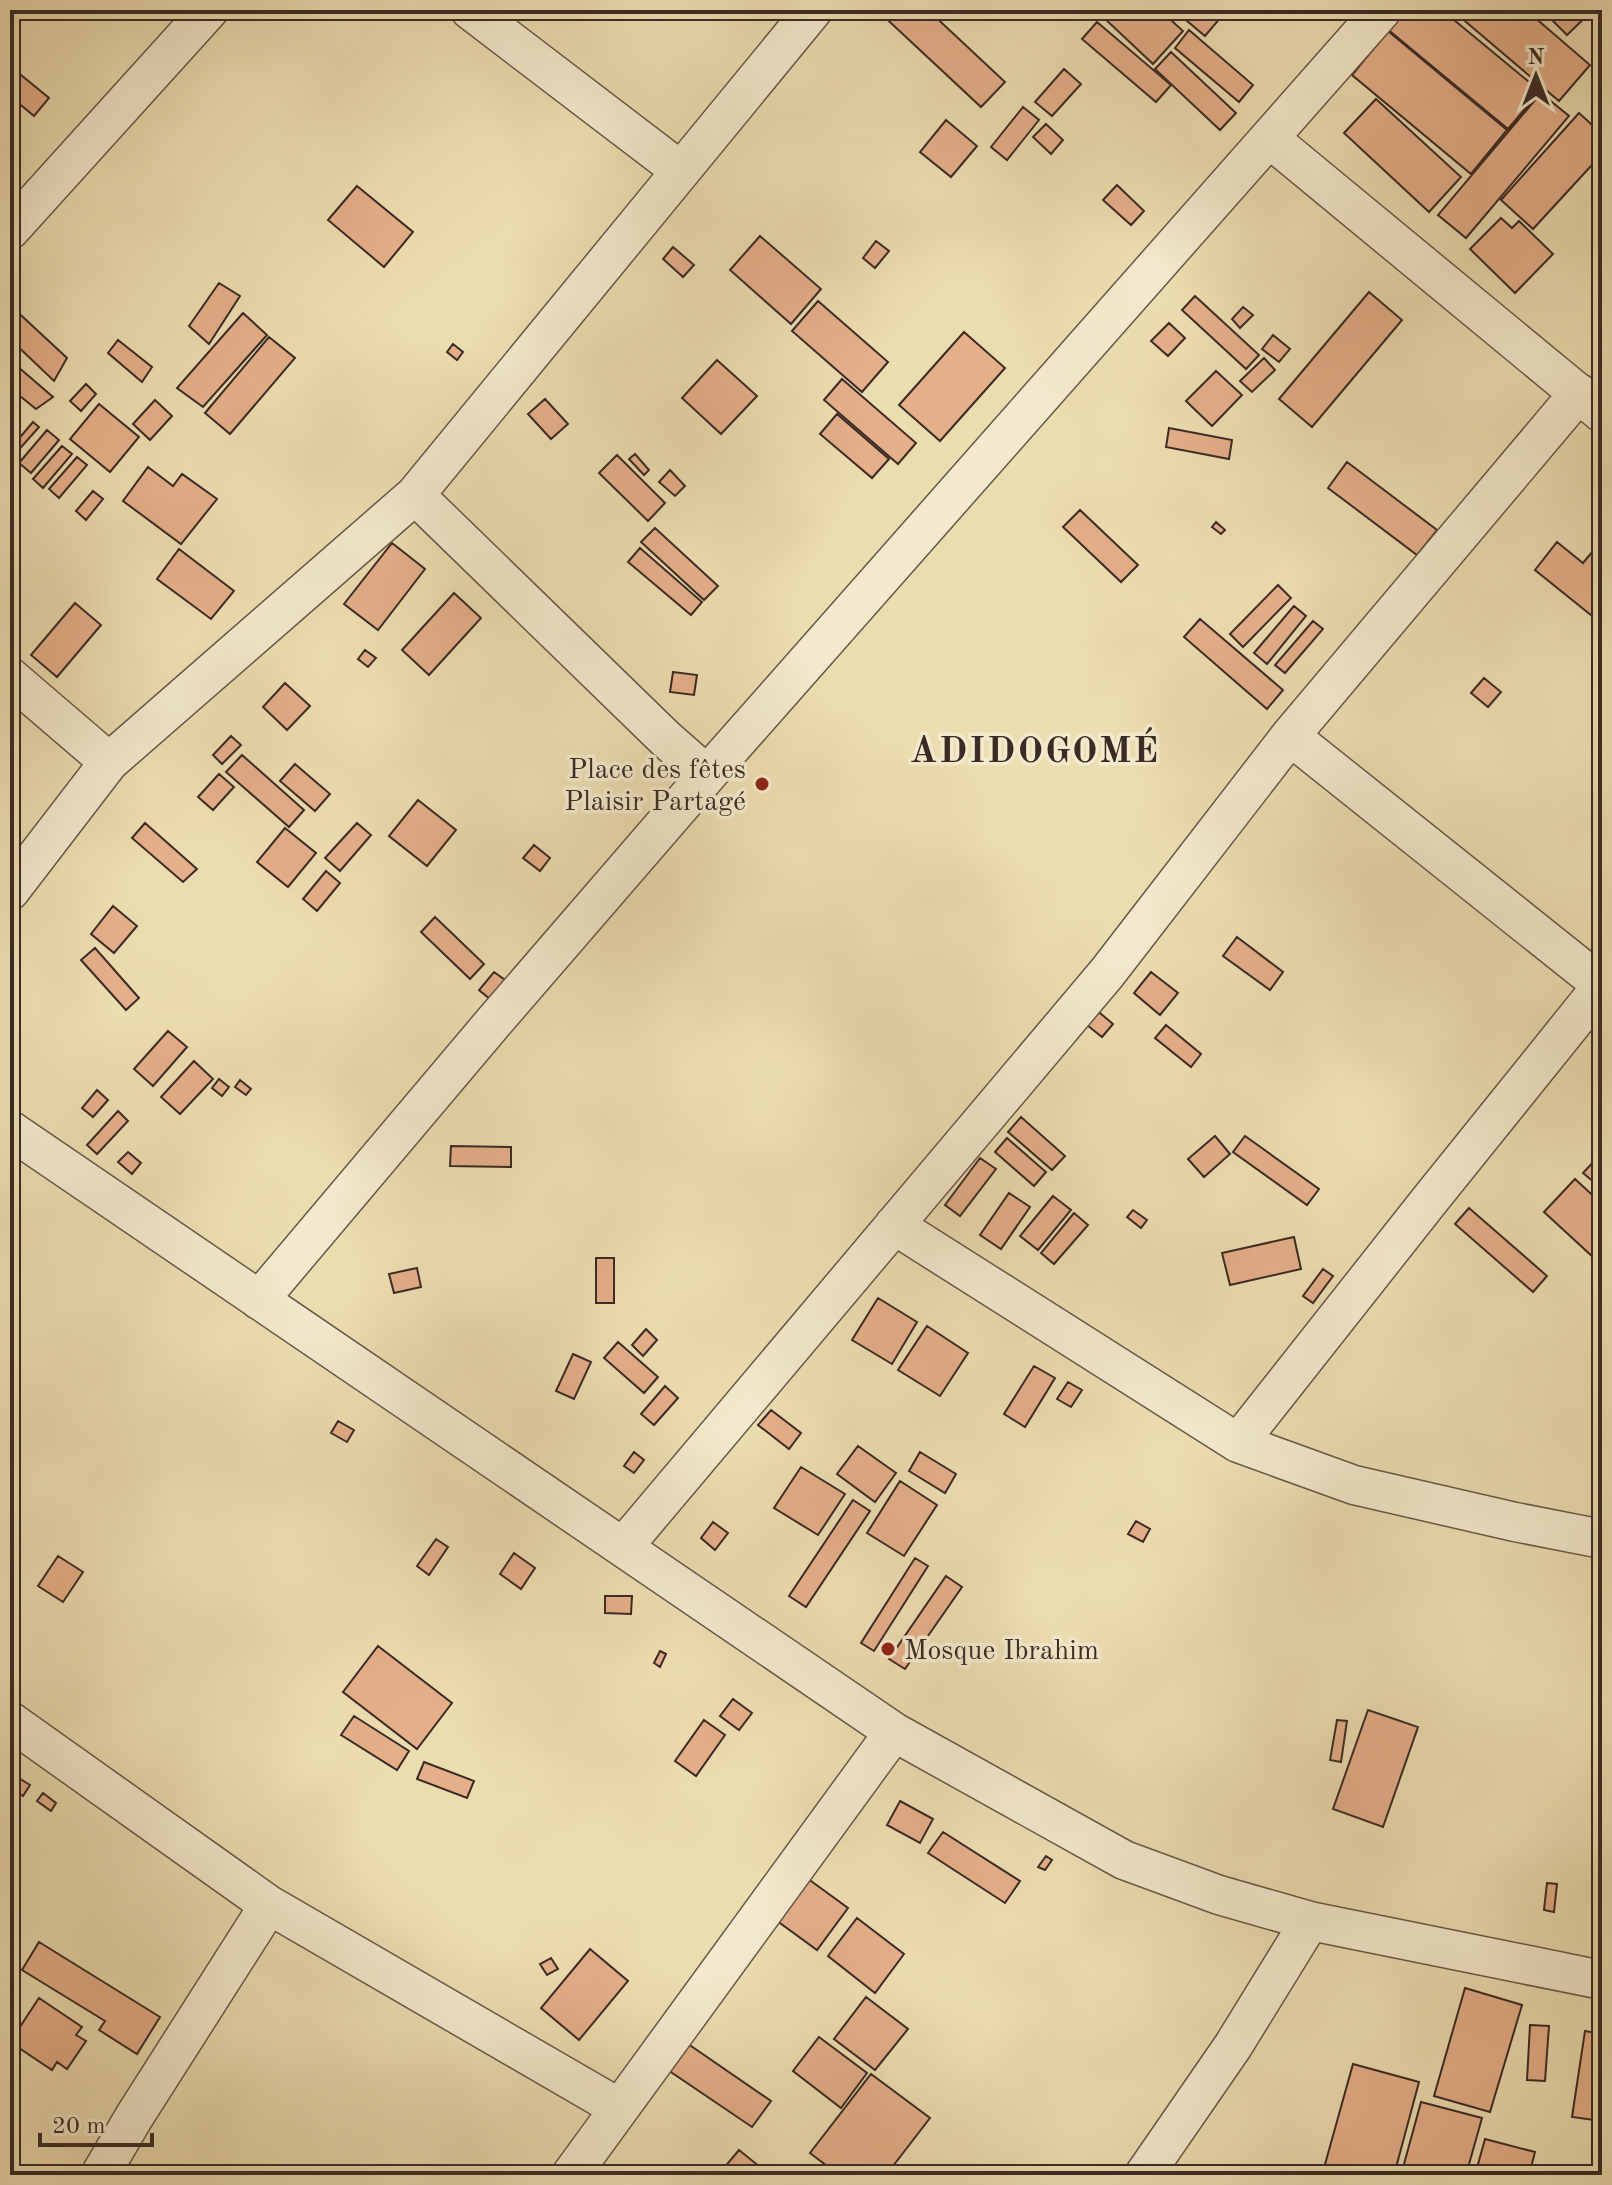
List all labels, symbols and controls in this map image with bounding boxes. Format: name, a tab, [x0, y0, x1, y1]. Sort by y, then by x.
north arrow	[1496, 36, 1576, 116]
text: N	[1528, 47, 1545, 69]
district label: ADIDOGOMÉ	[910, 727, 1160, 771]
place label: Place des fêtes Plaisir Partagé	[564, 757, 746, 817]
marker: Place des fêtes Plaisir Partagé	[753, 775, 771, 793]
place label: Mosque Ibrahim	[904, 1638, 1099, 1666]
marker: Mosque Ibrahim	[879, 1640, 897, 1658]
scale bar	[40, 2097, 152, 2147]
text: 20 m	[52, 2115, 106, 2139]

